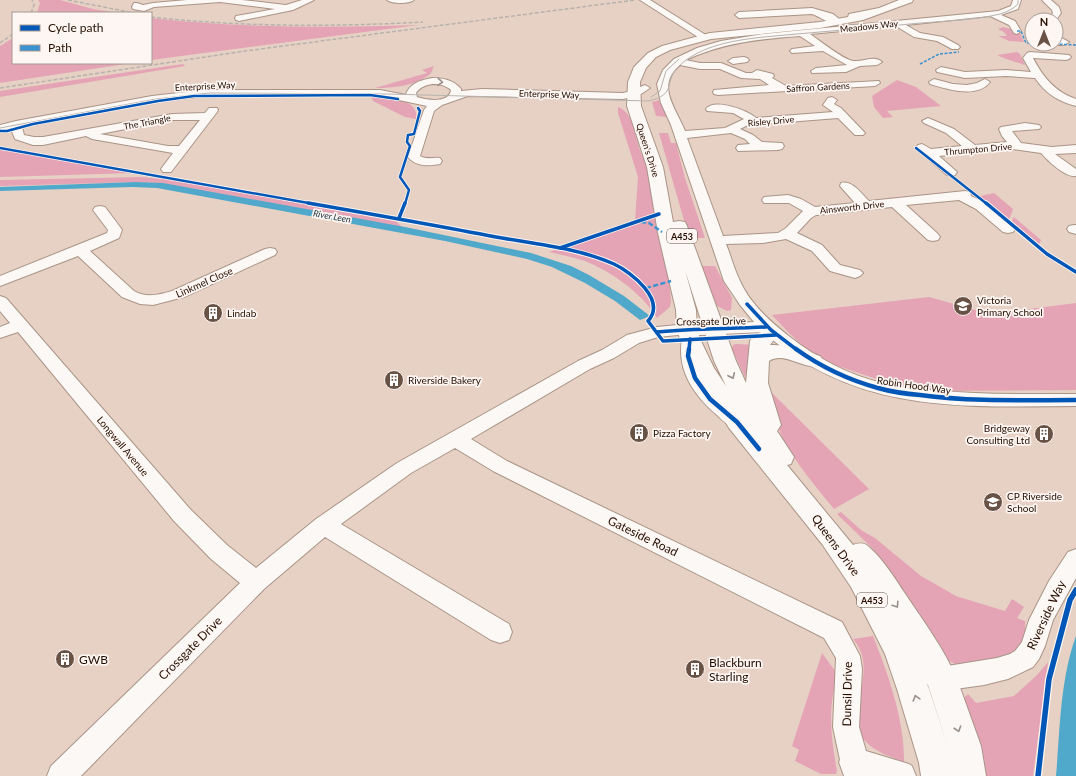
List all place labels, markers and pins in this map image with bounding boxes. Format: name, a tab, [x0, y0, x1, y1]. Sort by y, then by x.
place label: Victoria Primary School	[977, 294, 1043, 318]
school or university icon: Victoria Primary School	[952, 295, 974, 317]
building icon: Lindab	[202, 302, 224, 324]
place label: Lindab	[227, 307, 257, 319]
building icon: Riverside Bakery	[383, 369, 405, 391]
place label: Riverside Bakery	[408, 374, 482, 386]
building icon: Pizza Factory	[628, 422, 650, 444]
place label: Bridgeway Consulting Ltd	[967, 422, 1031, 446]
building icon: Bridgeway Consulting Ltd	[1033, 423, 1055, 445]
place label: Pizza Factory	[653, 427, 712, 439]
place label: CP Riverside School	[1007, 490, 1062, 514]
school or university icon: CP Riverside School	[982, 491, 1004, 513]
building icon: GWB	[54, 648, 76, 670]
place label: GWB	[79, 652, 108, 667]
place label: Blackburn Starling	[709, 655, 762, 684]
building icon: Blackburn Starling	[684, 658, 706, 680]

